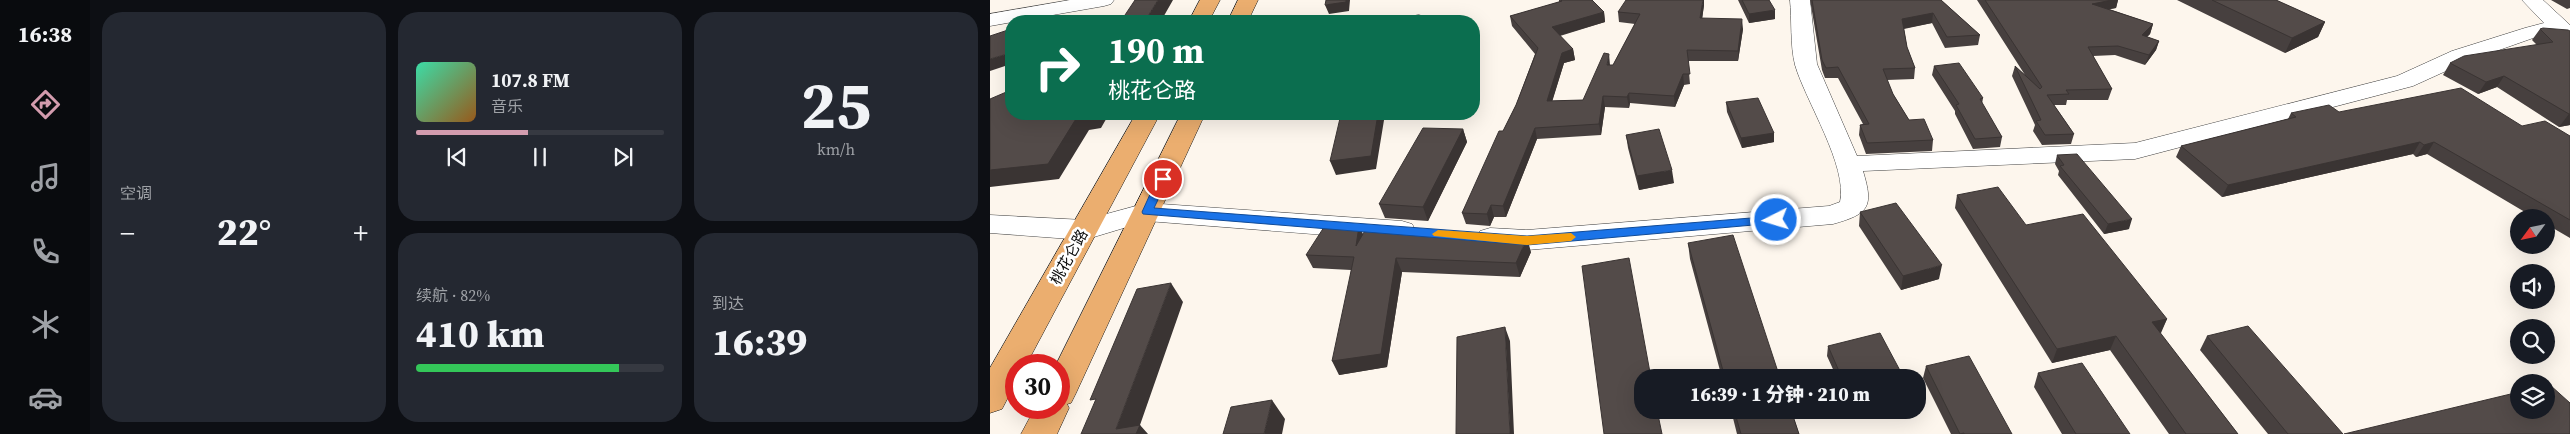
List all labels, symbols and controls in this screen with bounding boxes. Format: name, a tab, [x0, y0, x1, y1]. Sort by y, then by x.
text: 16:38	[18, 19, 72, 49]
text: 190 m	[1108, 27, 1204, 75]
icon: right	[1025, 35, 1090, 100]
text: 25	[801, 61, 871, 150]
text: 107.8 FM	[491, 67, 570, 93]
text: 桃花仑路	[1108, 75, 1196, 105]
icon: directions	[28, 87, 63, 122]
text: 音乐	[491, 95, 523, 117]
text: km/h	[817, 138, 855, 160]
icon: previous	[443, 143, 471, 171]
icon: pause	[526, 143, 554, 171]
icon: next	[609, 143, 637, 171]
pin	[1142, 158, 1184, 200]
icon: music	[28, 160, 63, 195]
icon: arrive	[1149, 165, 1177, 193]
text: 空调	[120, 182, 152, 204]
position arrow	[1749, 193, 1801, 245]
text: 22°	[217, 206, 271, 258]
north arrow	[2510, 209, 2555, 254]
map controls	[2510, 209, 2555, 419]
text: −	[120, 214, 135, 252]
text: +	[353, 214, 368, 252]
street label: 桃花仑路	[1045, 225, 1092, 288]
icon: phone	[28, 234, 63, 269]
button: sound	[2510, 264, 2555, 309]
text: 续航 · 82%	[416, 284, 490, 306]
text: 到达	[712, 292, 744, 314]
icon: climate	[28, 307, 63, 342]
text: 410 km	[416, 308, 544, 360]
text: 16:39	[712, 316, 807, 368]
button: search	[2510, 319, 2555, 364]
speed limit sign: 30	[1005, 354, 1070, 419]
button: layers	[2510, 374, 2555, 419]
icon: car	[28, 380, 63, 415]
text: 16:39 · 1 分钟 · 210 m	[1690, 381, 1870, 407]

